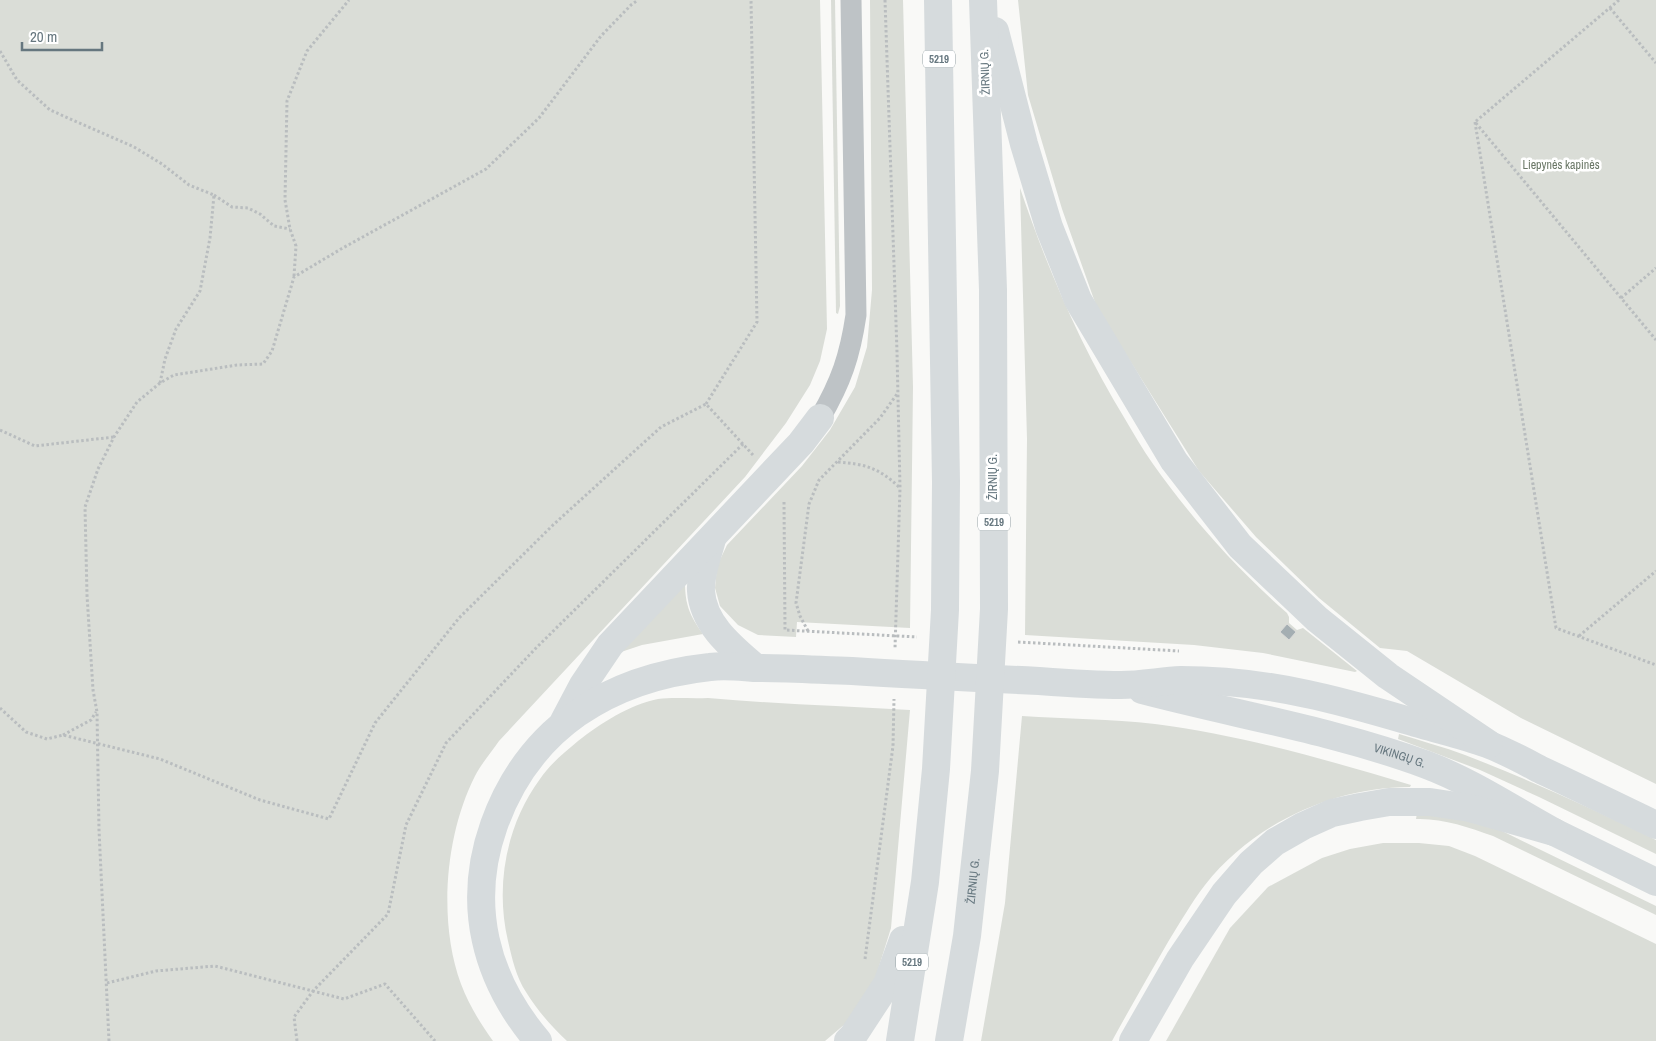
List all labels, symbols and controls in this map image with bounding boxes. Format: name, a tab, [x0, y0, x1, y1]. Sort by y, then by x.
scale bar	[22, 20, 102, 52]
text: 20 m	[30, 26, 57, 47]
street label: ŽIRNIŲ G.	[976, 49, 994, 95]
road number: 5219	[923, 51, 955, 68]
park label: Liepynės kapinės	[1522, 157, 1600, 173]
street label: ŽIRNIŲ G.	[985, 454, 1001, 500]
road number: 5219	[978, 514, 1010, 530]
street label: VIKINGŲ G.	[1372, 740, 1428, 772]
street label: ŽIRNIŲ G.	[963, 857, 983, 905]
road number: 5219	[896, 954, 928, 970]

